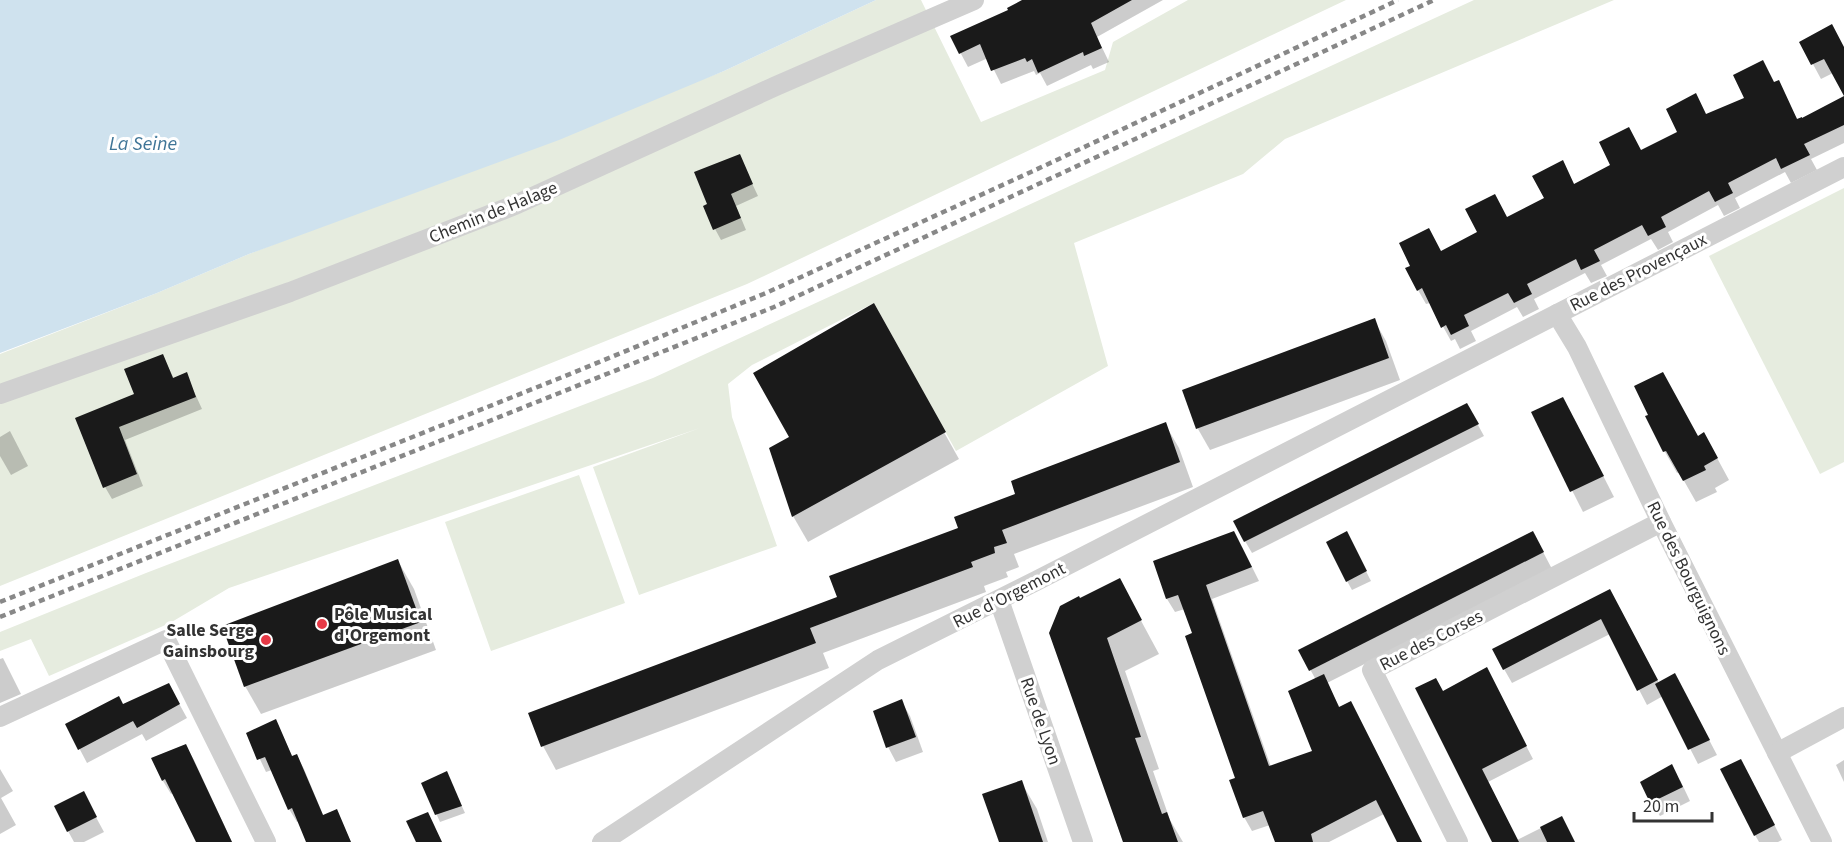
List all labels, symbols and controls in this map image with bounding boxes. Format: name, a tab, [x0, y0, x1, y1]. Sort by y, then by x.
water label: La Seine	[109, 130, 177, 158]
street label: Chemin de Halage	[425, 175, 561, 250]
street label: Rue des Provençaux	[1565, 227, 1711, 318]
street label: Rue des Bourguignons	[1640, 497, 1737, 659]
street label: Rue d'Orgemont	[949, 556, 1070, 635]
place label: Pôle Musical d'Orgemont	[334, 602, 432, 648]
street label: Rue des Corses	[1375, 604, 1487, 677]
marker: Pôle Musical d'Orgemont	[315, 617, 329, 631]
place label: Salle Serge Gainsbourg	[163, 618, 254, 664]
marker: Salle Serge Gainsbourg	[259, 633, 273, 647]
street label: Rue de Lyon	[1014, 674, 1067, 768]
scale bar	[1634, 785, 1712, 823]
text: 20 m	[1643, 794, 1679, 819]

